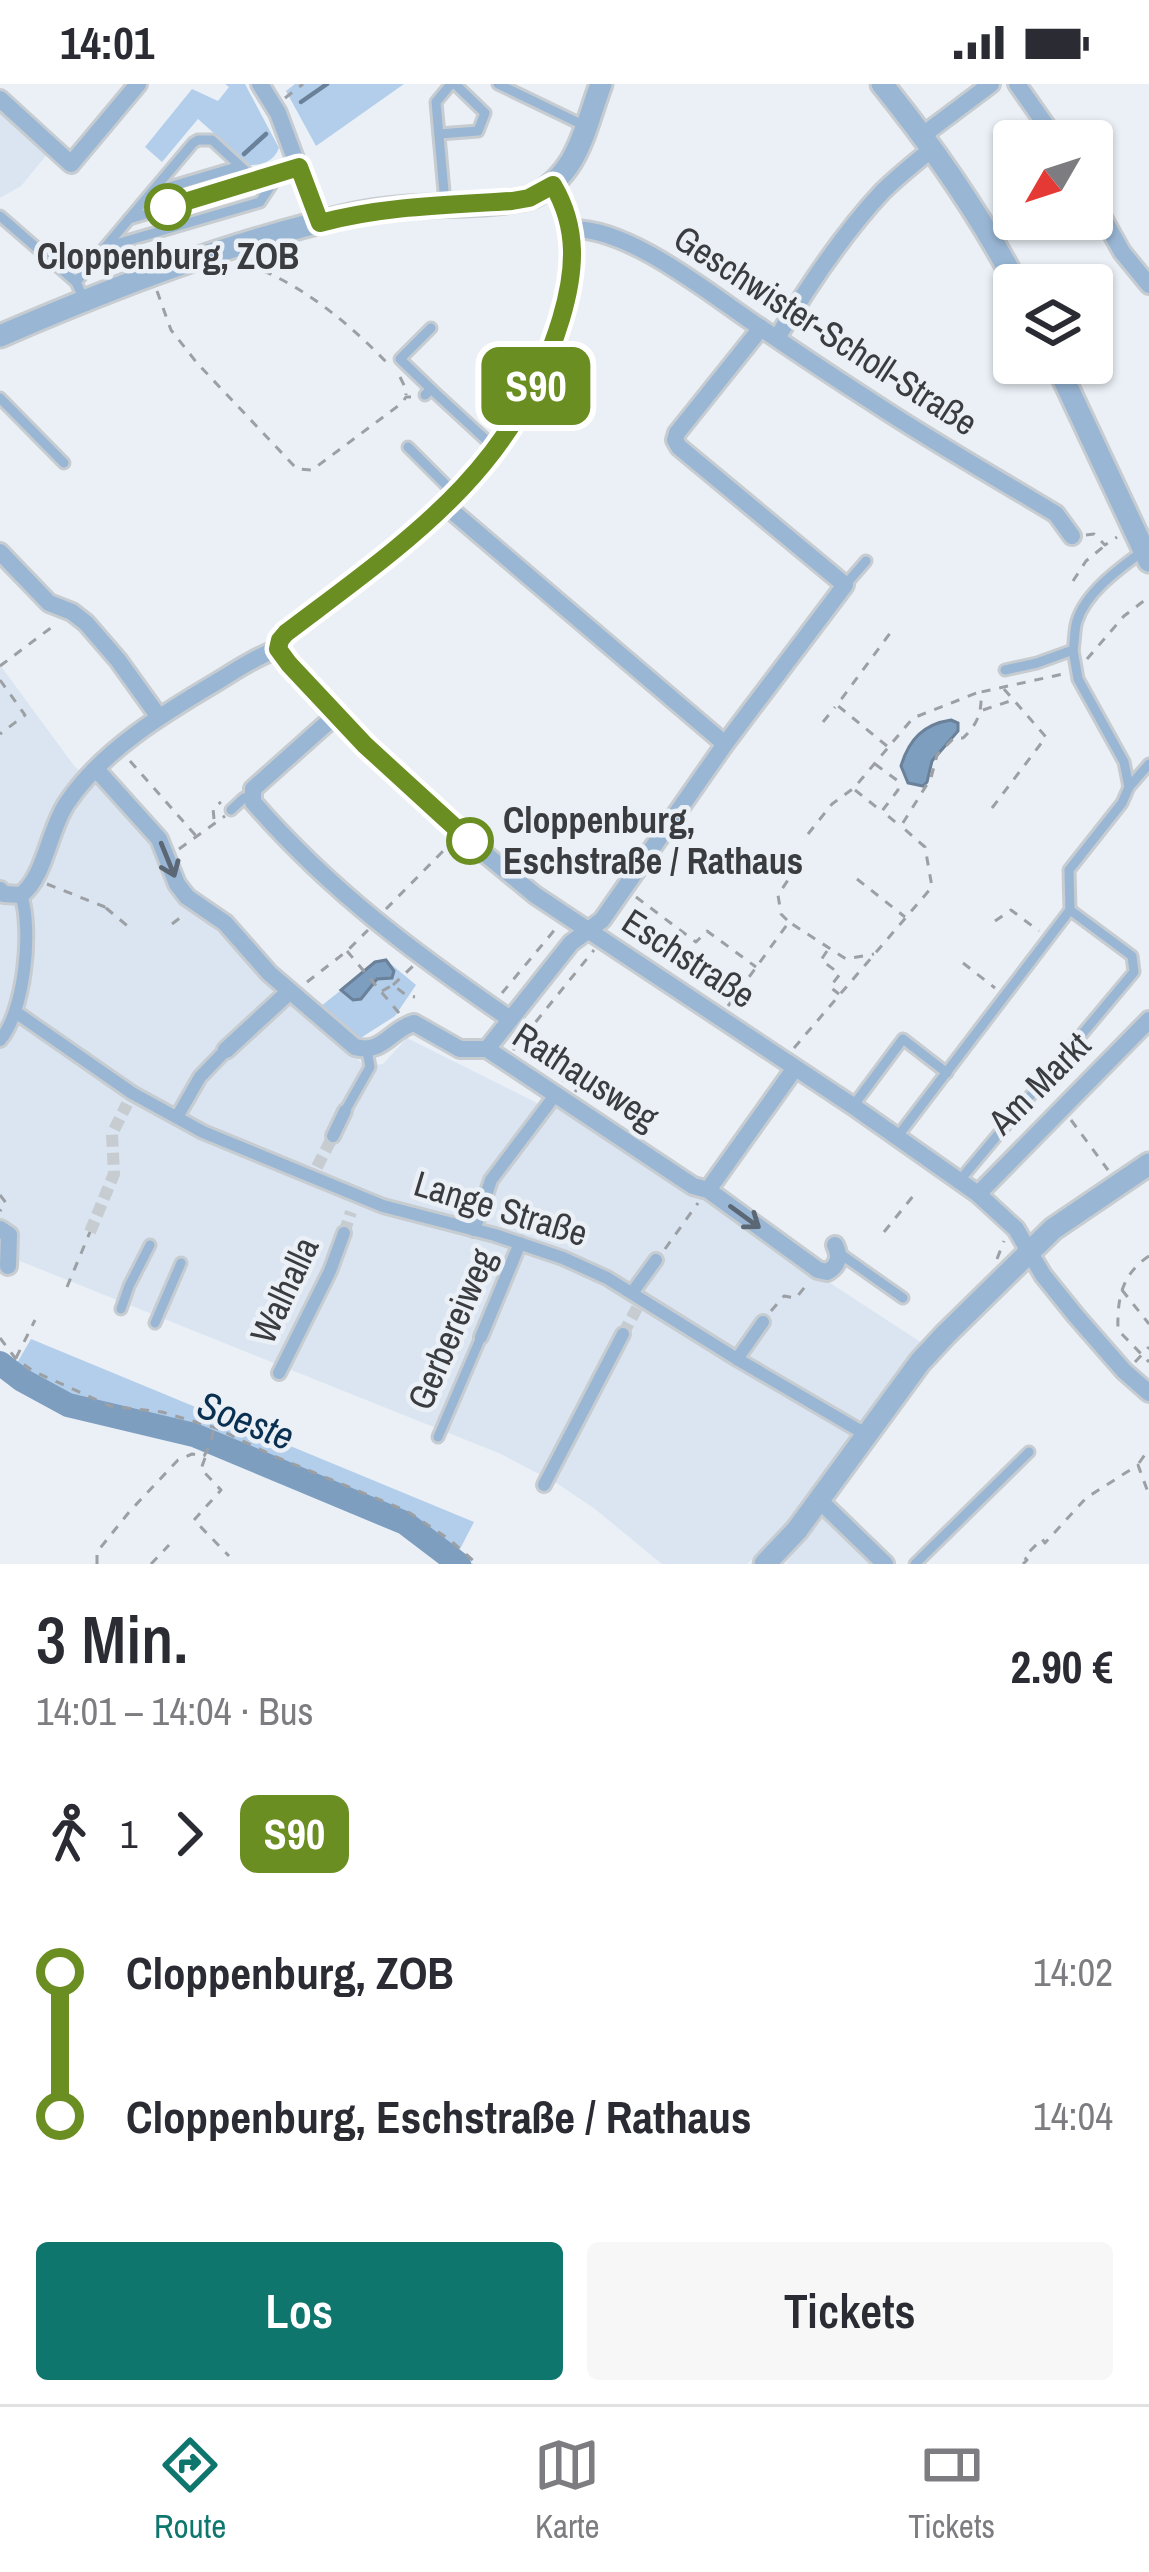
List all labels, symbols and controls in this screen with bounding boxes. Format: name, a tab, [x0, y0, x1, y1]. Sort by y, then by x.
text: 14:01	[60, 12, 154, 73]
north arrow	[993, 120, 1113, 240]
map controls	[993, 120, 1113, 384]
marker: Cloppenburg, ZOB	[146, 185, 190, 229]
street label: Geschwister-Scholl-Straße	[665, 214, 987, 446]
place label: Cloppenburg, ZOB	[37, 232, 299, 280]
button: layers	[993, 264, 1113, 384]
line badge: S90	[467, 347, 605, 425]
text: S90	[505, 358, 567, 414]
place label: Cloppenburg, Eschstraße / Rathaus	[503, 796, 803, 885]
marker: Cloppenburg, Eschstraße / Rathaus	[448, 819, 492, 863]
one-way arrow	[158, 841, 180, 878]
street label: Eschstraße	[613, 897, 765, 1019]
street label: Rathausweg	[504, 1011, 668, 1141]
street label: Am Markt	[977, 1021, 1101, 1145]
street label: Lange Straße	[408, 1159, 594, 1257]
one-way arrow	[728, 1204, 761, 1229]
street label: Walhalla	[239, 1229, 329, 1351]
street label: Gerbereiweg	[396, 1241, 507, 1417]
water label: Soeste	[190, 1378, 302, 1462]
text: 3 Min.	[36, 1595, 188, 1684]
text: 2.90 €	[1010, 1636, 1113, 1697]
text: 14:01 – 14:04 · Bus	[36, 1685, 313, 1737]
icon: walk	[36, 1801, 102, 1867]
icon: forward	[156, 1801, 222, 1867]
text: S90	[264, 1806, 325, 1862]
text: 1	[120, 1808, 138, 1860]
text: Cloppenburg, ZOB	[126, 1942, 454, 2003]
text: 14:02	[1033, 1946, 1113, 1998]
text: Cloppenburg, Eschstraße / Rathaus	[126, 2086, 751, 2147]
text: 14:04	[1033, 2090, 1113, 2142]
button: Los	[36, 2242, 563, 2380]
button: Tickets	[587, 2242, 1113, 2380]
tab: Route	[154, 2432, 226, 2548]
tab: Karte	[534, 2432, 600, 2548]
tab: Tickets	[908, 2432, 995, 2548]

